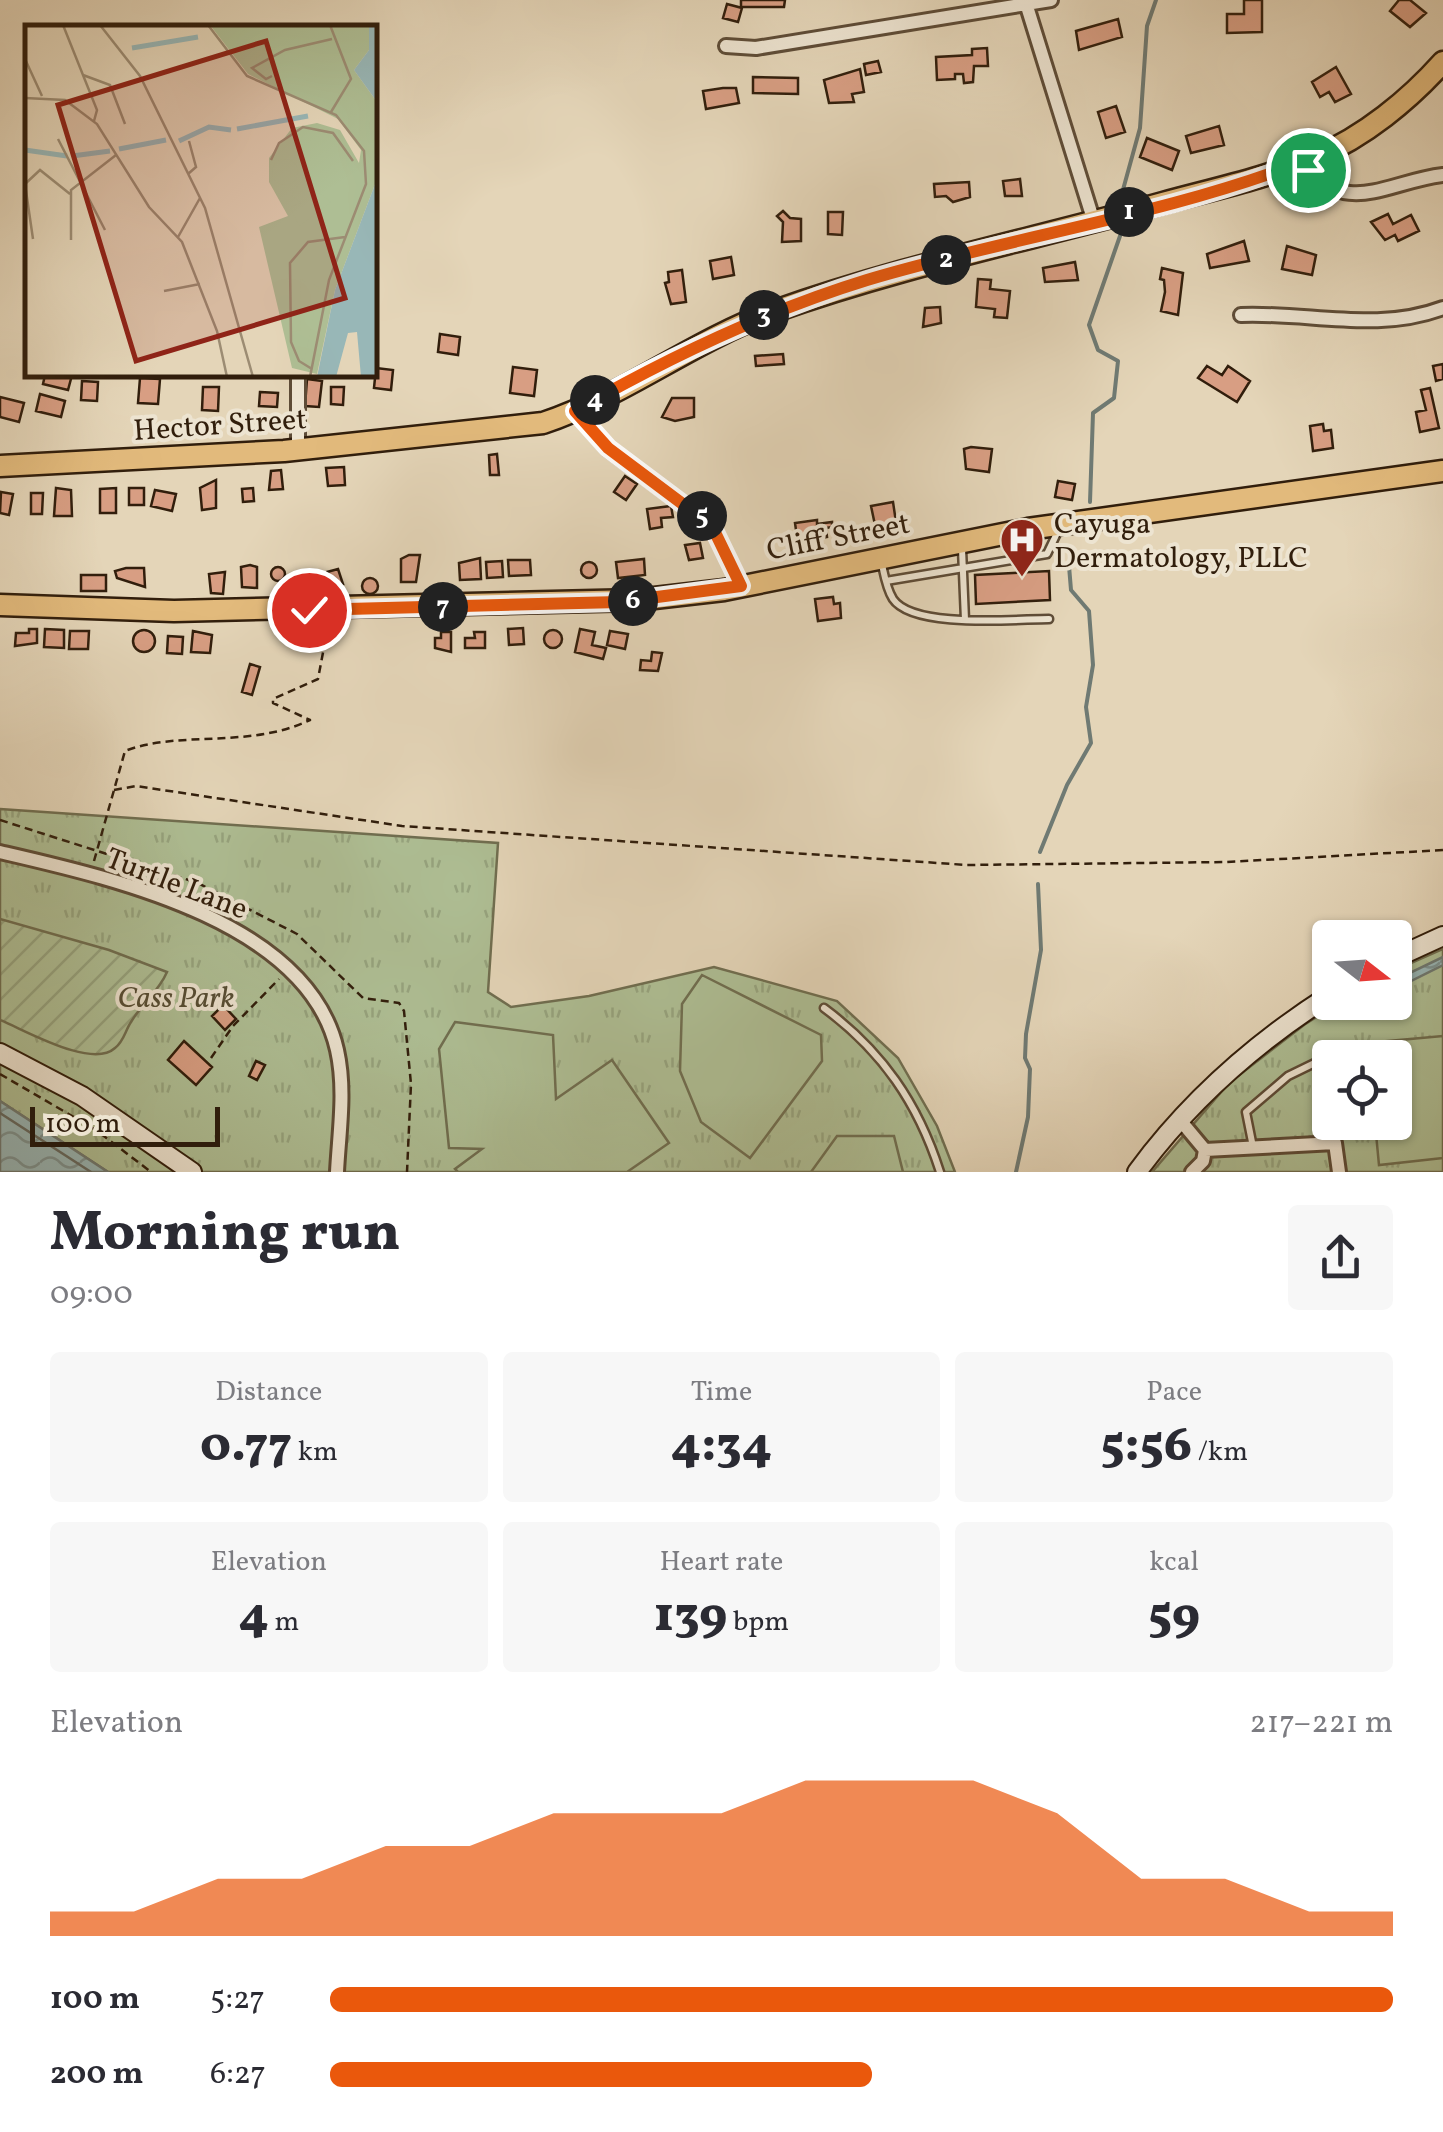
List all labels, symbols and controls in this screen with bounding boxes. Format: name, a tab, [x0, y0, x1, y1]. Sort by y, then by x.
inset map	[25, 25, 378, 378]
pin	[1266, 128, 1351, 213]
icon: arrive	[1281, 143, 1336, 198]
pin: 1	[1104, 187, 1154, 237]
text: 1	[1123, 192, 1135, 231]
pin: 2	[921, 235, 971, 285]
text: 2	[939, 240, 953, 279]
pin: 3	[739, 290, 789, 340]
text: 3	[757, 295, 771, 334]
pin: 4	[570, 375, 620, 425]
text: 4	[587, 380, 603, 419]
street label: Hector Street	[132, 399, 308, 453]
pin: 5	[677, 491, 727, 541]
text: 5	[695, 496, 709, 535]
street label: Cliff Street	[763, 503, 914, 572]
place label: Cayuga Dermatology, PLLC	[1054, 504, 1308, 580]
hospital icon: Cayuga Dermatology, PLLC	[999, 517, 1045, 578]
pin	[267, 568, 352, 653]
pin: 6	[608, 576, 658, 626]
text: 6	[625, 581, 641, 620]
pin: 7	[418, 582, 468, 632]
icon: check	[282, 583, 337, 638]
text: 7	[436, 587, 450, 626]
street label: Turtle Lane	[99, 839, 253, 931]
north arrow	[1312, 920, 1412, 1020]
map controls	[1312, 920, 1412, 1140]
park label: Cass Park	[117, 978, 235, 1020]
button: locate	[1312, 1040, 1412, 1140]
scale bar	[30, 1102, 220, 1146]
text: 100 m	[45, 1105, 120, 1144]
text: Morning run	[50, 1197, 400, 1273]
button: share	[1288, 1205, 1393, 1310]
text: 09:00	[50, 1273, 133, 1317]
text: Distance	[215, 1373, 322, 1412]
text: Time	[691, 1373, 752, 1412]
text: Pace	[1146, 1373, 1202, 1412]
text: 0.77	[200, 1412, 292, 1482]
text: 4:34	[671, 1412, 772, 1482]
text: 5:56	[1100, 1412, 1192, 1482]
text: km	[292, 1433, 338, 1472]
text: /km	[1192, 1433, 1248, 1472]
text: Elevation	[211, 1543, 327, 1582]
text: Heart rate	[660, 1543, 783, 1582]
text: kcal	[1149, 1543, 1199, 1582]
text: 4	[238, 1582, 269, 1652]
text: 139	[654, 1582, 727, 1652]
text: 59	[1148, 1582, 1200, 1652]
text: m	[269, 1603, 299, 1642]
text: bpm	[727, 1603, 789, 1642]
text: Elevation	[50, 1702, 183, 1746]
text: 217–221 m	[1250, 1702, 1393, 1746]
text: 100 m	[50, 1978, 140, 2022]
text: 5:27	[210, 1978, 265, 2022]
text: 200 m	[50, 2053, 144, 2097]
text: 6:27	[210, 2053, 266, 2097]

